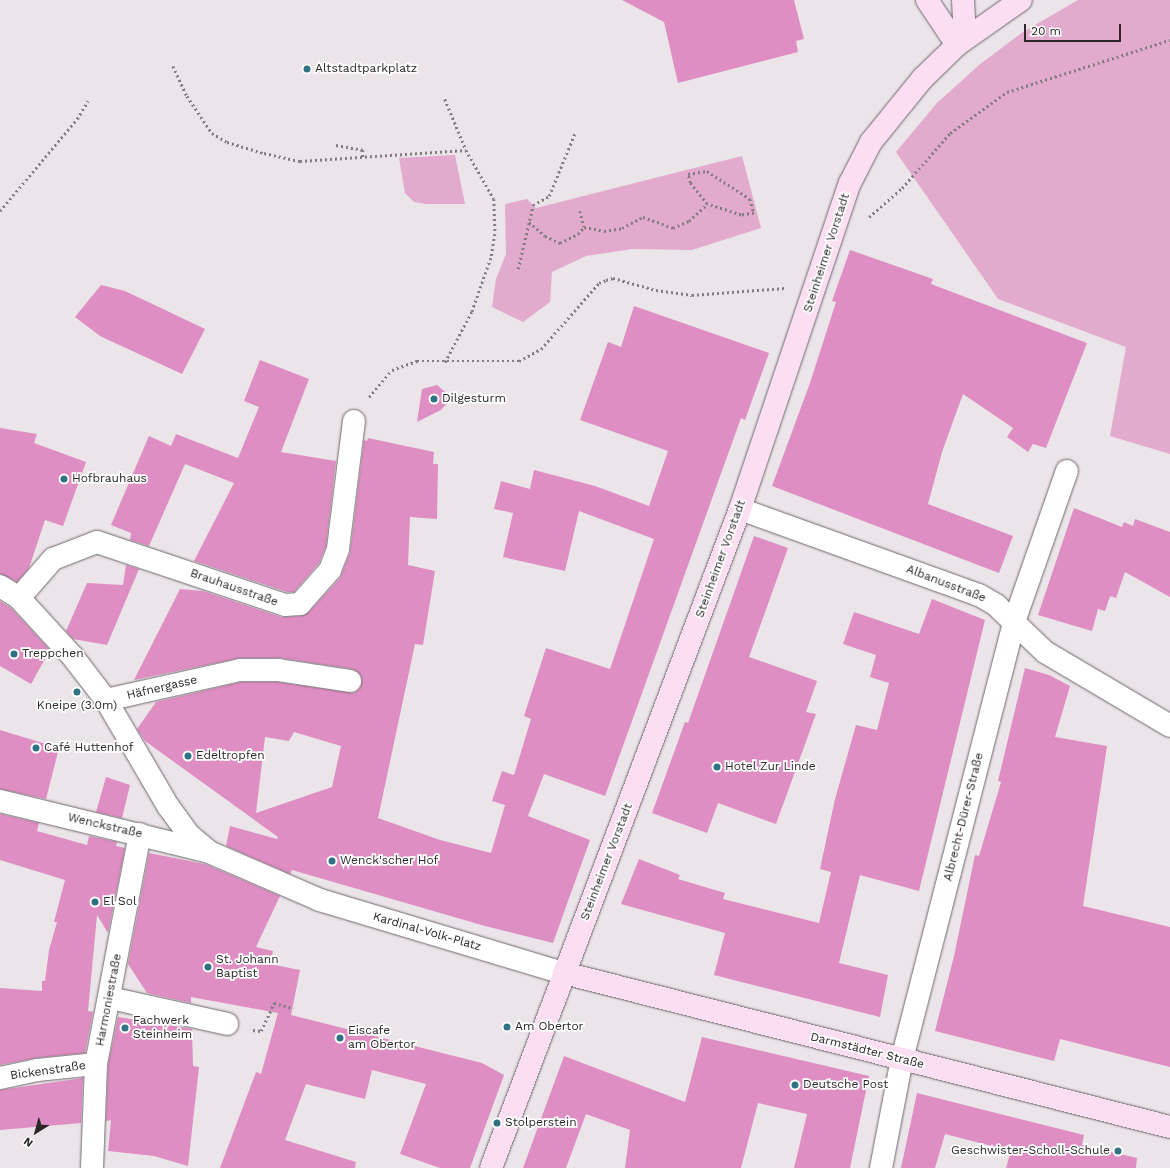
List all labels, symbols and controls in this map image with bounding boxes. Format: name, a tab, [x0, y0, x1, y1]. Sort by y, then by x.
scale bar	[1026, 16, 1123, 42]
text: 20 m	[1031, 24, 1061, 38]
place label: Altstadtparkplatz	[315, 62, 417, 76]
marker: Altstadtparkplatz	[302, 64, 312, 74]
street label: Steinheimer Vorstadt	[801, 191, 853, 315]
place label: Dilgesturm	[442, 392, 506, 406]
marker: Dilgesturm	[429, 394, 439, 404]
place label: Hofbrauhaus	[72, 472, 147, 486]
marker: Hofbrauhaus	[59, 474, 69, 484]
street label: Steinheimer Vorstadt	[693, 498, 749, 620]
street label: Albanusstraße	[904, 562, 988, 606]
street label: Brauhausstraße	[188, 566, 280, 610]
place label: Treppchen	[22, 647, 84, 661]
marker: Treppchen	[9, 649, 19, 659]
street label: Häfnergasse	[125, 673, 199, 703]
marker: Kneipe (3.0m)	[72, 687, 82, 697]
place label: Kneipe (3.0m)	[37, 699, 117, 713]
place label: Café Huttenhof	[44, 741, 134, 755]
marker: Café Huttenhof	[31, 743, 41, 753]
place label: Edeltropfen	[196, 749, 265, 763]
marker: Edeltropfen	[183, 751, 193, 761]
street label: Albrecht-Dürer-Straße	[941, 751, 987, 883]
place label: Hotel Zur Linde	[725, 760, 816, 774]
marker: Hotel Zur Linde	[712, 762, 722, 772]
street label: Steinheimer Vorstadt	[578, 801, 636, 923]
street label: Wenckstraße	[66, 810, 144, 842]
place label: Wenck'scher Hof	[340, 854, 439, 868]
marker: Wenck'scher Hof	[327, 856, 337, 866]
place label: El Sol	[103, 895, 137, 909]
marker: El Sol	[90, 897, 100, 907]
street label: Kardinal-Volk-Platz	[371, 910, 483, 954]
street label: Harmoniestraße	[93, 953, 125, 1047]
place label: St. Johann Baptist	[216, 953, 279, 981]
marker: St. Johann Baptist	[203, 962, 213, 972]
place label: Fachwerk Steinheim	[133, 1014, 192, 1042]
place label: Am Obertor	[515, 1020, 583, 1034]
marker: Am Obertor	[502, 1022, 512, 1032]
marker: Fachwerk Steinheim	[120, 1023, 130, 1033]
place label: Eiscafe am Obertor	[348, 1024, 415, 1052]
street label: Darmstädter Straße	[809, 1030, 925, 1072]
marker: Eiscafe am Obertor	[335, 1033, 345, 1043]
street label: Bickenstraße	[9, 1059, 87, 1083]
place label: Deutsche Post	[803, 1078, 888, 1092]
marker: Deutsche Post	[790, 1080, 800, 1090]
north arrow	[16, 1112, 56, 1152]
place label: Stolperstein	[505, 1116, 577, 1130]
marker: Stolperstein	[492, 1118, 502, 1128]
text: N	[21, 1134, 36, 1150]
place label: Geschwister-Scholl-Schule	[951, 1144, 1110, 1158]
marker: Geschwister-Scholl-Schule	[1113, 1146, 1123, 1156]

